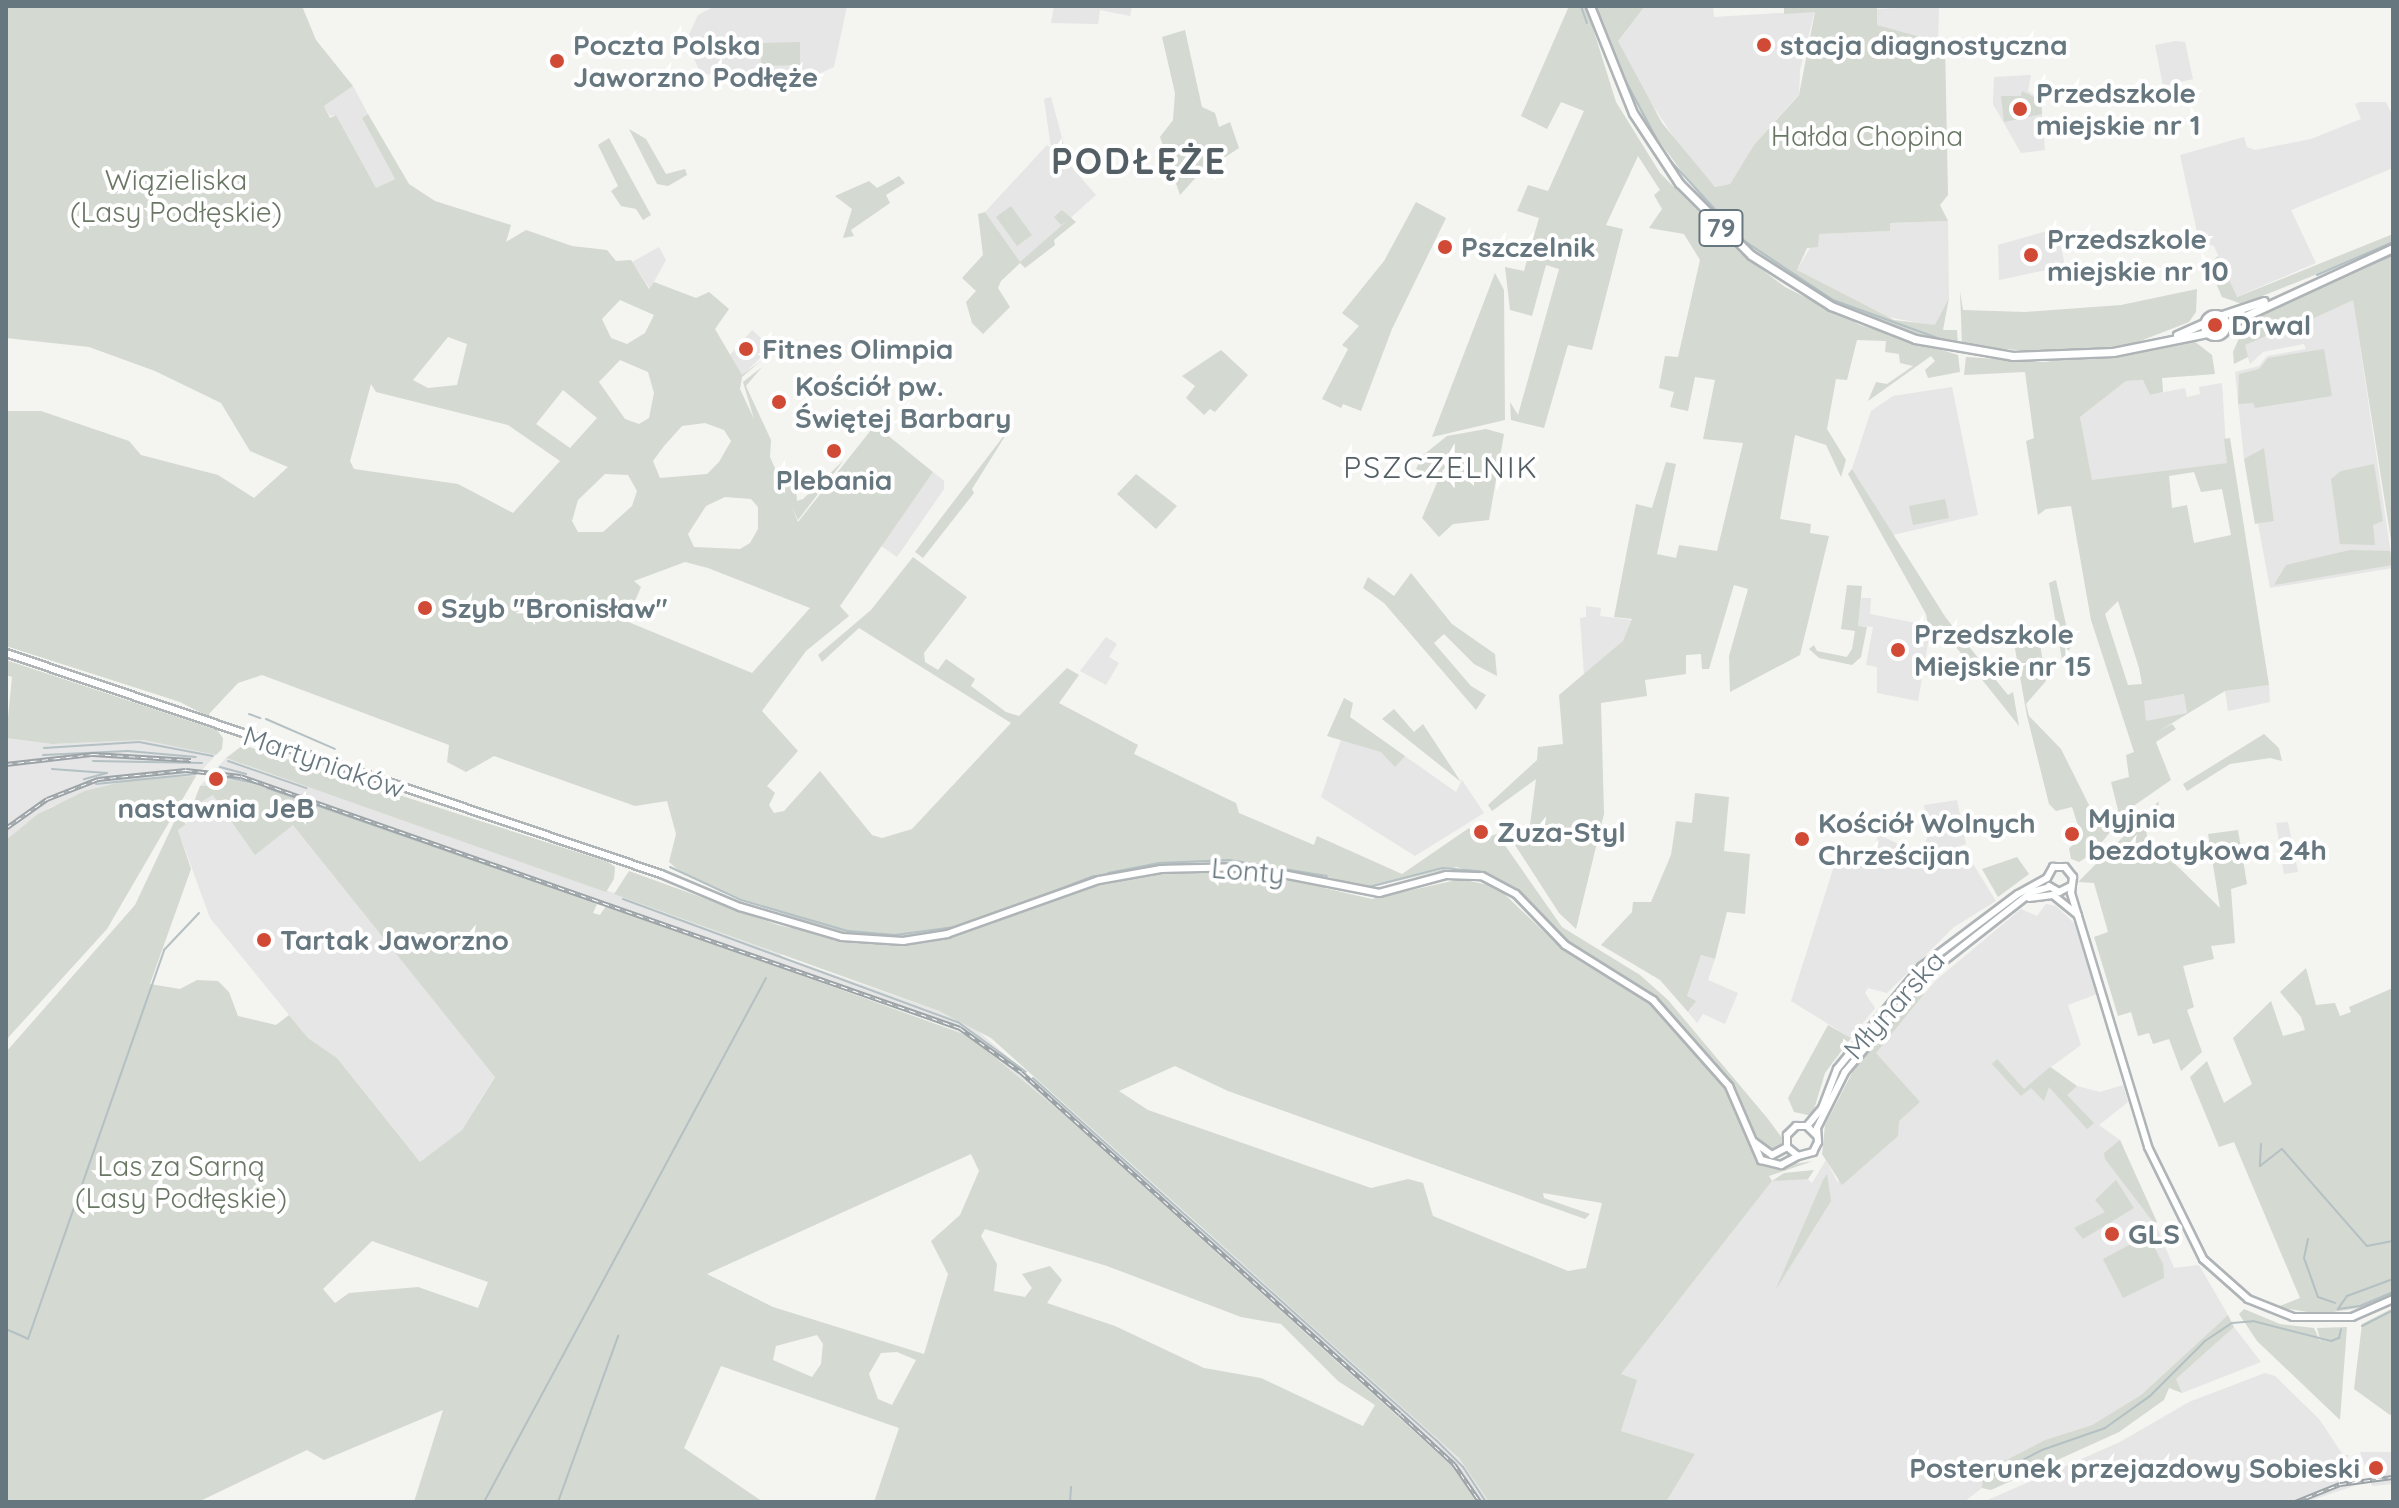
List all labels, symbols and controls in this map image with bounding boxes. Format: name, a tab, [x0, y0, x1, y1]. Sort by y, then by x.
place label: Poczta Polska Jaworzno Podłęże	[573, 28, 818, 94]
place label: stacja diagnostyczna	[1780, 28, 2068, 62]
marker: stacja diagnostyczna	[1755, 36, 1773, 54]
marker: Poczta Polska Jaworzno Podłęże	[548, 52, 566, 70]
place label: Przedszkole miejskie nr 1	[2036, 76, 2201, 142]
marker: Przedszkole miejskie nr 1	[2011, 100, 2029, 118]
park label: Hałda Chopina	[1771, 119, 1963, 153]
district label: PODŁĘŻE	[1051, 139, 1227, 183]
park label: Wiązieliska (Lasy Podłęskie)	[70, 163, 282, 229]
road number: 79	[1697, 206, 1745, 250]
place label: Przedszkole miejskie nr 10	[2047, 222, 2229, 288]
place label: Pszczelnik	[1461, 230, 1596, 264]
marker: Pszczelnik	[1436, 238, 1454, 256]
marker: Przedszkole miejskie nr 10	[2022, 246, 2040, 264]
place label: Drwal	[2231, 308, 2311, 342]
marker: Drwal	[2206, 316, 2224, 334]
place label: Fitnes Olimpia	[762, 332, 953, 366]
marker: Fitnes Olimpia	[737, 340, 755, 358]
place label: Kościół pw. Świętej Barbary	[795, 369, 1012, 435]
marker: Kościół pw. Świętej Barbary	[770, 393, 788, 411]
marker: Plebania	[825, 442, 843, 460]
district label: PSZCZELNIK	[1343, 449, 1539, 485]
place label: Plebania	[776, 463, 892, 497]
place label: Szyb "Bronisław"	[441, 591, 668, 625]
marker: Szyb "Bronisław"	[416, 599, 434, 617]
place label: Przedszkole Miejskie nr 15	[1914, 617, 2092, 683]
marker: Przedszkole Miejskie nr 15	[1889, 641, 1907, 659]
street label: Martyniaków	[239, 719, 409, 805]
marker: nastawnia JeB	[207, 770, 225, 788]
place label: nastawnia JeB	[117, 791, 315, 825]
place label: Myjnia bezdotykowa 24h	[2088, 801, 2327, 867]
place label: Kościół Wolnych Chrześcijan	[1818, 806, 2036, 872]
place label: Zuza-Styl	[1497, 815, 1626, 849]
marker: Zuza-Styl	[1472, 823, 1490, 841]
marker: Myjnia bezdotykowa 24h	[2063, 825, 2081, 843]
marker: Kościół Wolnych Chrześcijan	[1793, 830, 1811, 848]
street label: Lonty	[1210, 851, 1286, 891]
place label: Tartak Jaworzno	[280, 923, 509, 957]
marker: Tartak Jaworzno	[255, 931, 273, 949]
street label: Młynarska	[1837, 944, 1951, 1066]
park label: Las za Sarną (Lasy Podłęskie)	[75, 1149, 287, 1215]
place label: GLS	[2128, 1217, 2180, 1251]
marker: GLS	[2103, 1225, 2121, 1243]
place label: Posterunek przejazdowy Sobieski	[1909, 1451, 2360, 1485]
marker: Posterunek przejazdowy Sobieski	[2367, 1459, 2385, 1477]

